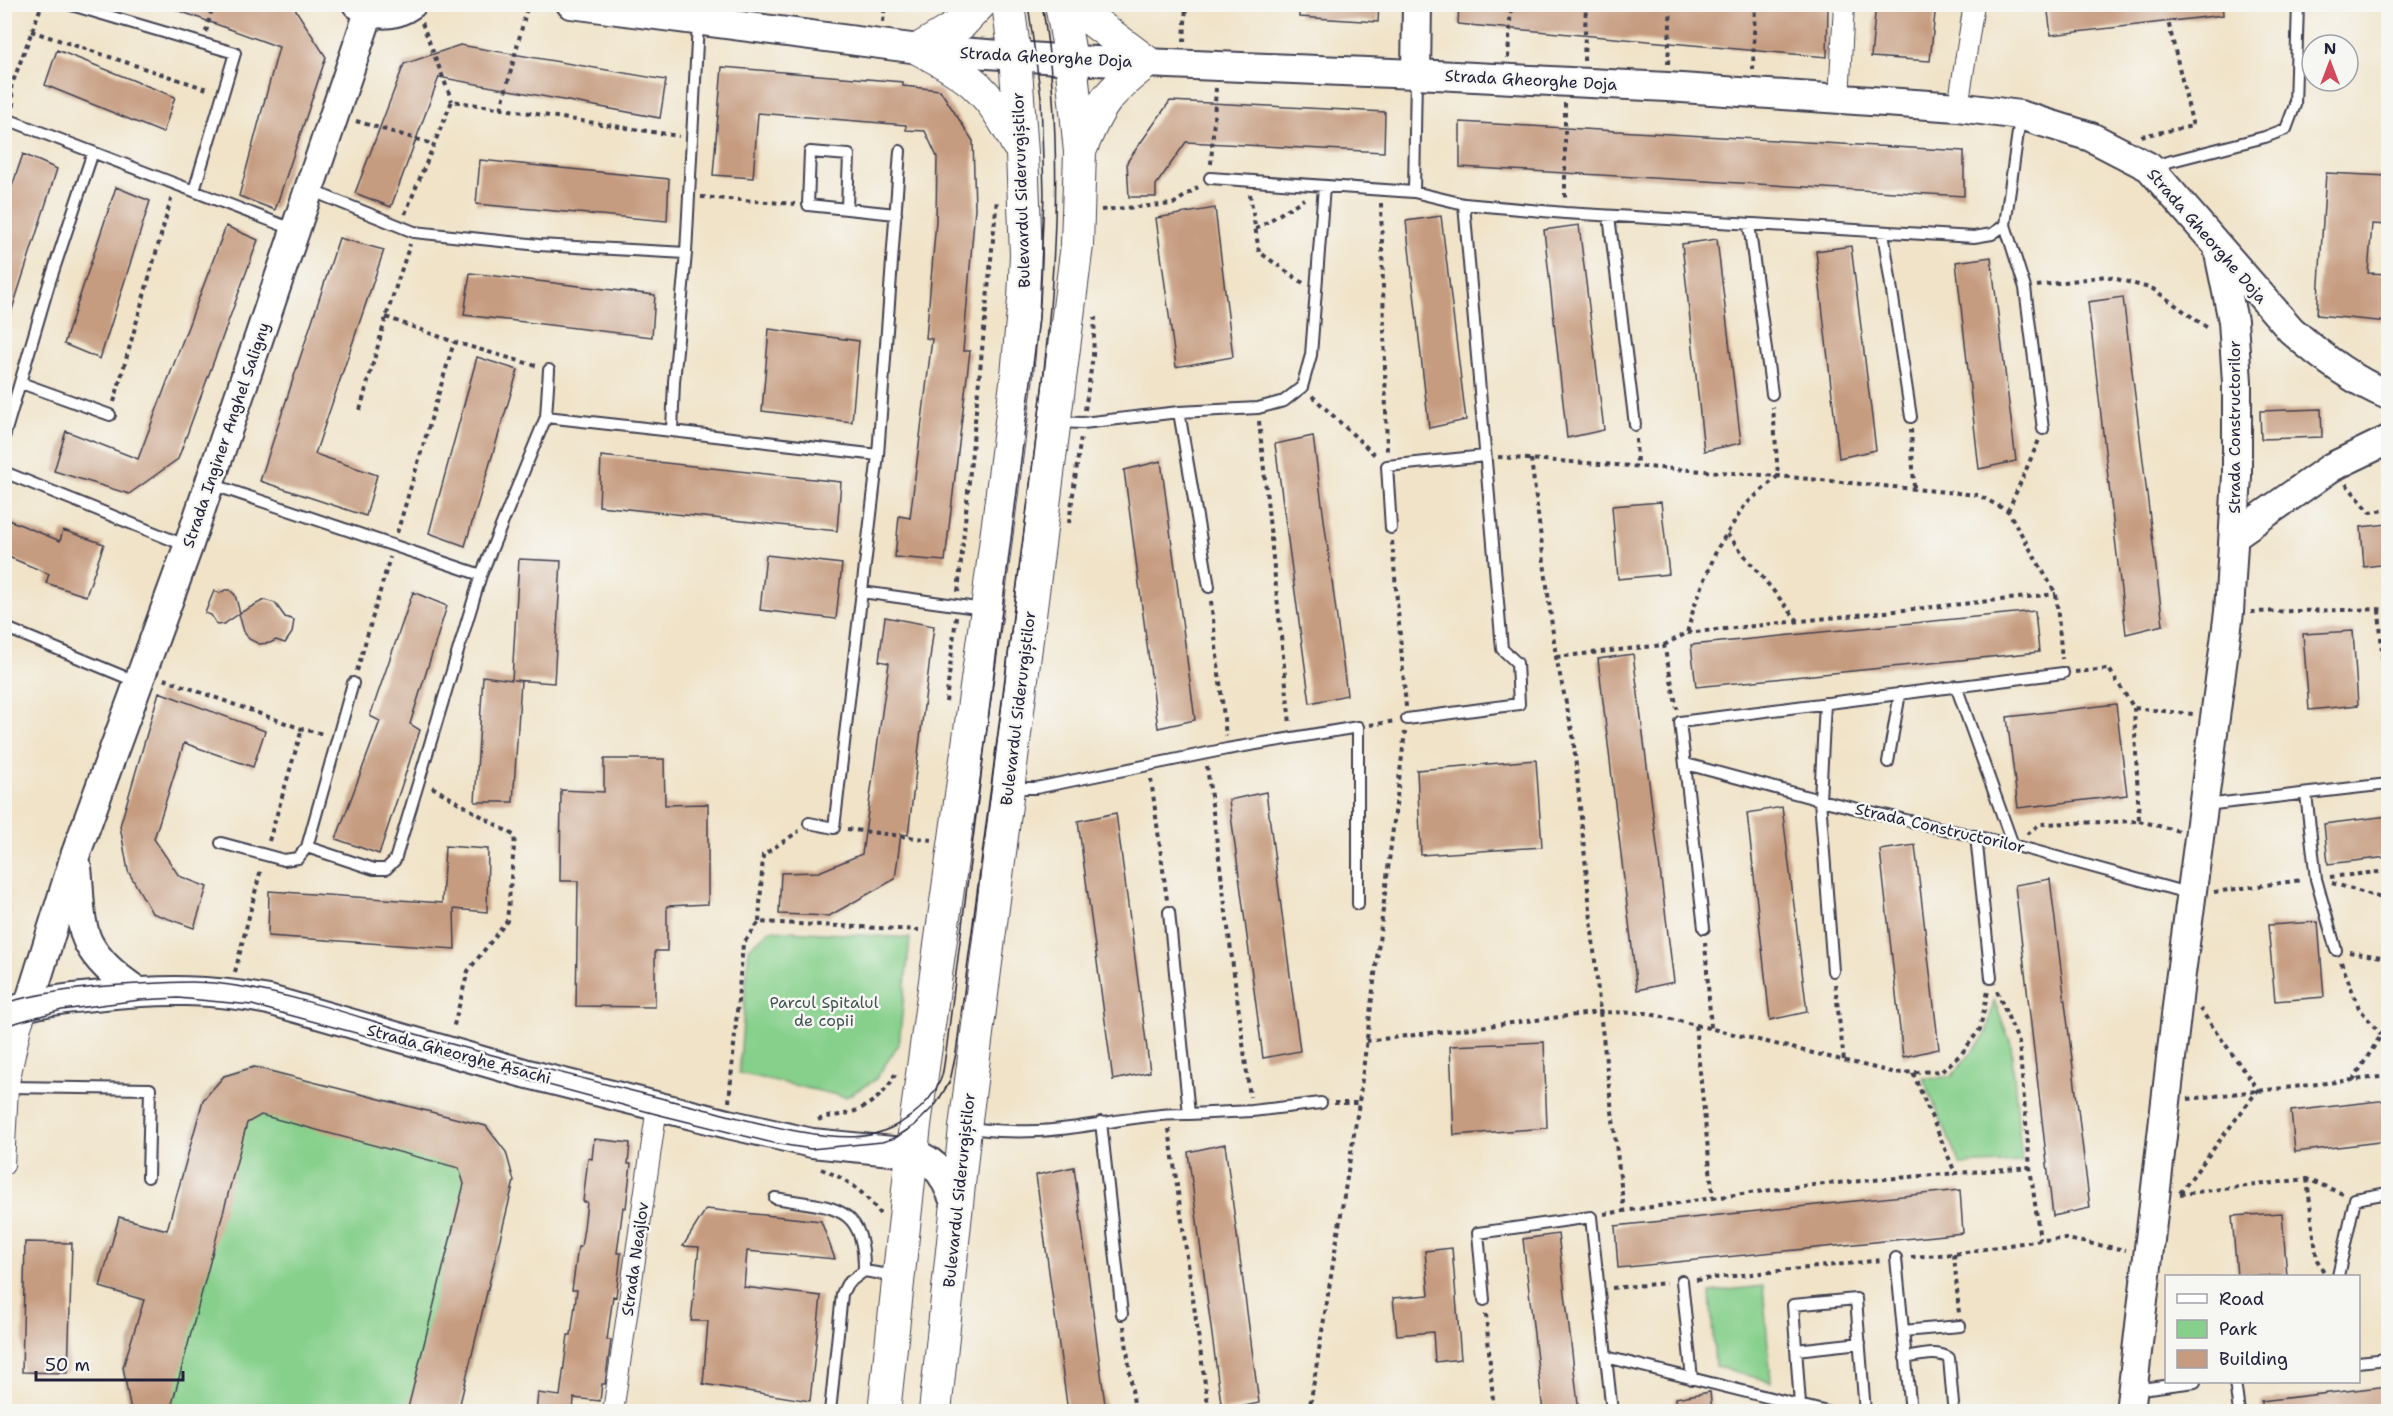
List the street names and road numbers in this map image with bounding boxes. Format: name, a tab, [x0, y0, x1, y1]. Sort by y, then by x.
street label: Strada Gheorghe Doja	[959, 42, 1133, 72]
street label: Strada Gheorghe Doja	[1444, 65, 1618, 95]
street label: Bulevardul Siderurgiștilor	[1007, 92, 1036, 288]
street label: Strada Gheorghe Doja	[2142, 164, 2272, 308]
street label: Strada Inginer Anghel Saligny	[177, 319, 275, 551]
street label: Strada Constructorilor	[2224, 340, 2245, 514]
street label: Bulevardul Siderurgiștilor	[996, 609, 1041, 807]
street label: Strada Constructorilor	[1853, 798, 2027, 858]
street label: Strada Gheorghe Asachi	[365, 1019, 553, 1089]
street label: Bulevardul Siderurgiștilor	[938, 1091, 981, 1289]
street label: Strada Neajlov	[617, 1200, 653, 1318]

